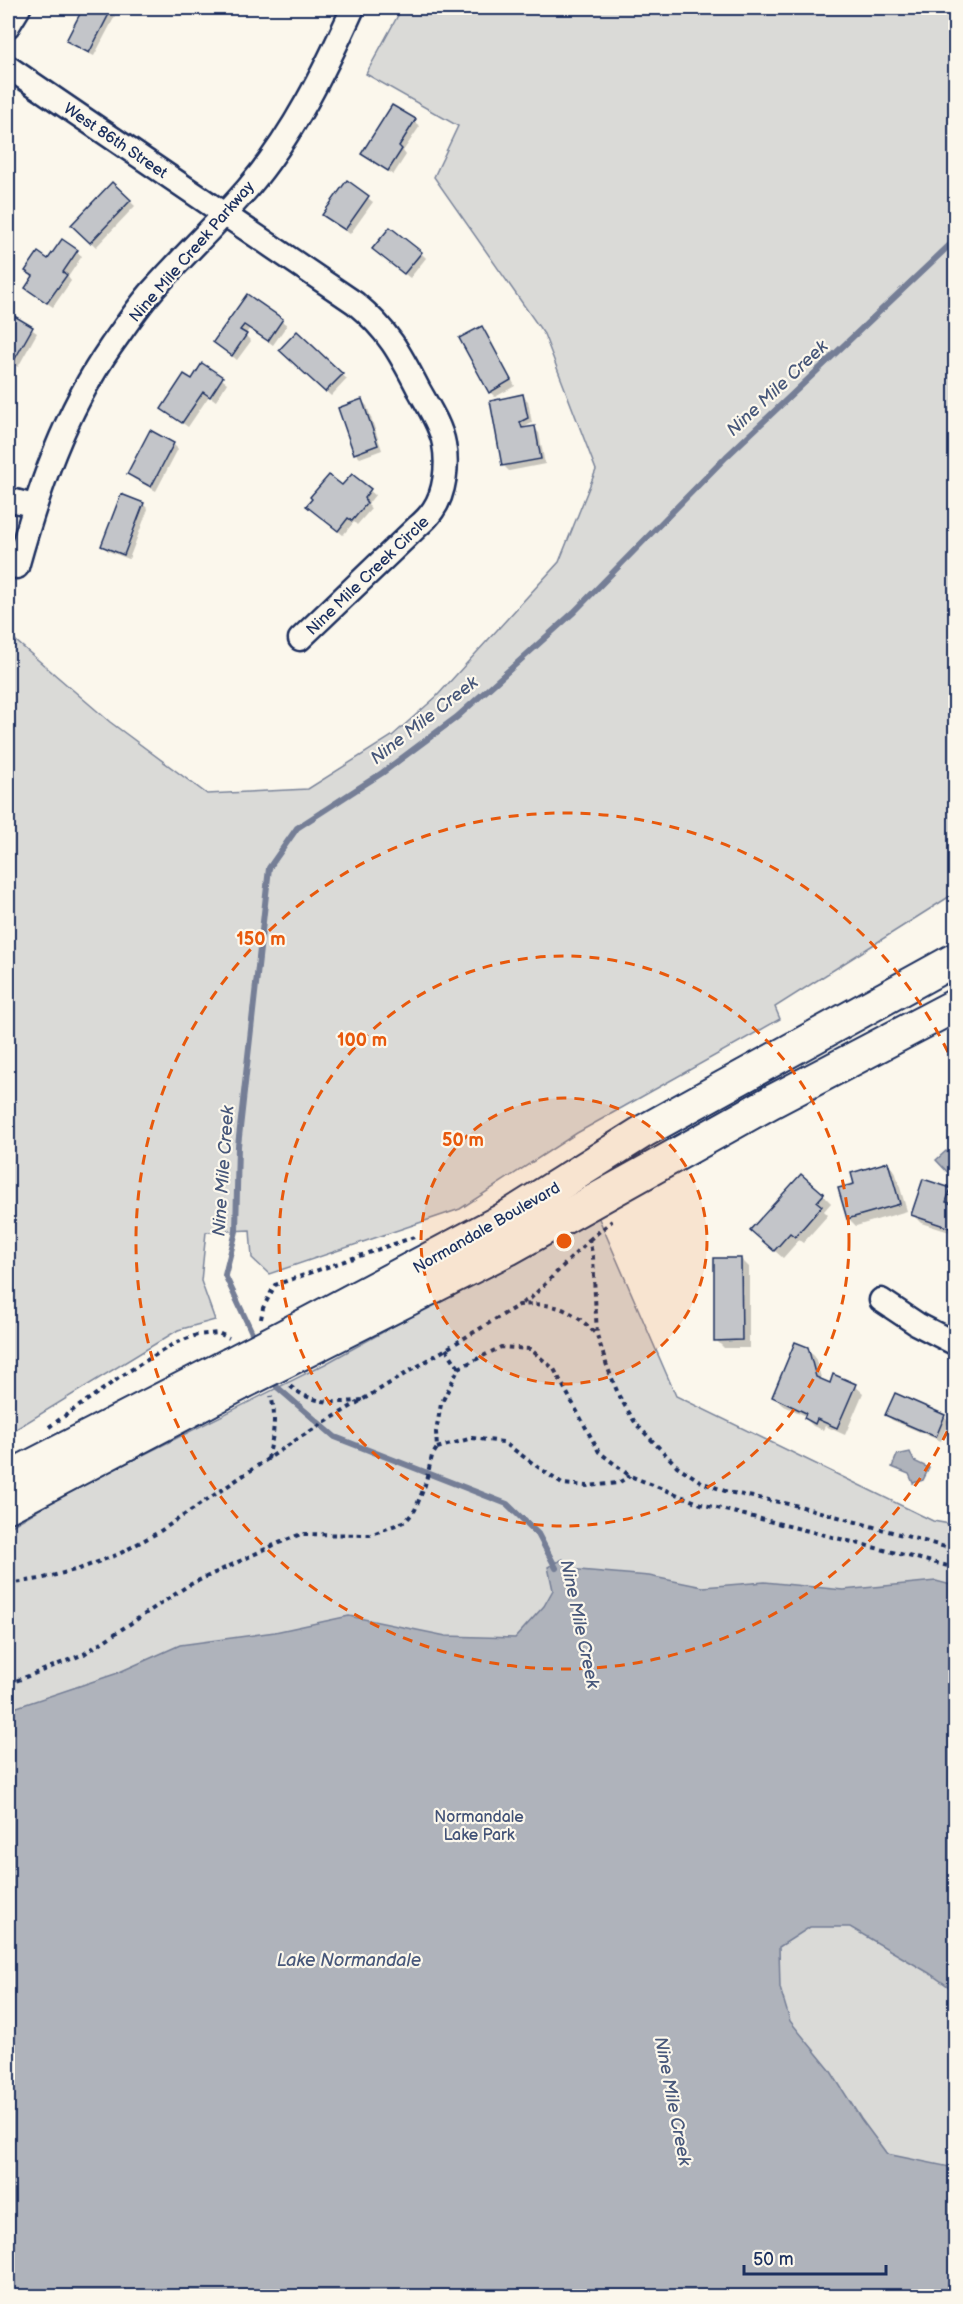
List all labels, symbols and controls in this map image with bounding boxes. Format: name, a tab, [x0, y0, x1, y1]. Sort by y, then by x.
street label: West 86th Street	[60, 100, 171, 183]
street label: Nine Mile Creek Parkway	[126, 177, 259, 326]
water label: Nine Mile Creek	[722, 335, 833, 441]
street label: Nine Mile Creek Circle	[303, 512, 434, 640]
water label: Nine Mile Creek	[366, 671, 483, 769]
text: 150 m	[236, 929, 286, 950]
text: 100 m	[337, 1030, 387, 1051]
water label: Nine Mile Creek	[208, 1104, 239, 1237]
text: 50 m	[442, 1130, 484, 1151]
street label: Normandale Boulevard	[410, 1178, 564, 1278]
centre of rings	[554, 1231, 574, 1251]
water label: Nine Mile Creek	[556, 1558, 604, 1691]
park label: Normandale Lake Park	[434, 1808, 524, 1845]
water label: Lake Normandale	[277, 1950, 421, 1971]
water label: Nine Mile Creek	[650, 2035, 696, 2168]
scale bar	[744, 2238, 886, 2276]
text: 50 m	[753, 2249, 794, 2270]

